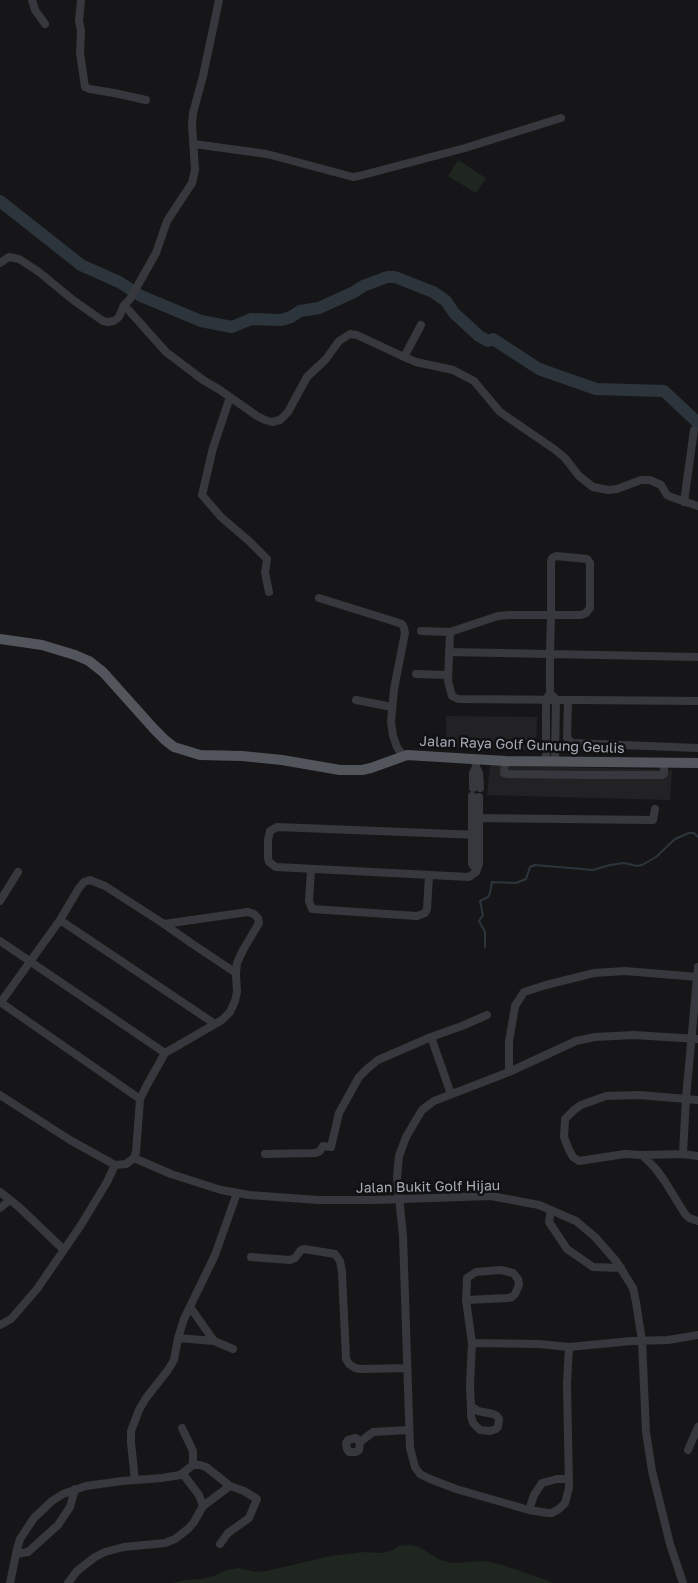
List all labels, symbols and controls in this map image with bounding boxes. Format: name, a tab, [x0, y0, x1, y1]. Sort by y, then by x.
street label: Jalan Raya Golf Gunung Geulis	[419, 733, 625, 757]
street label: Jalan Bukit Golf Hijau	[356, 1177, 500, 1197]

